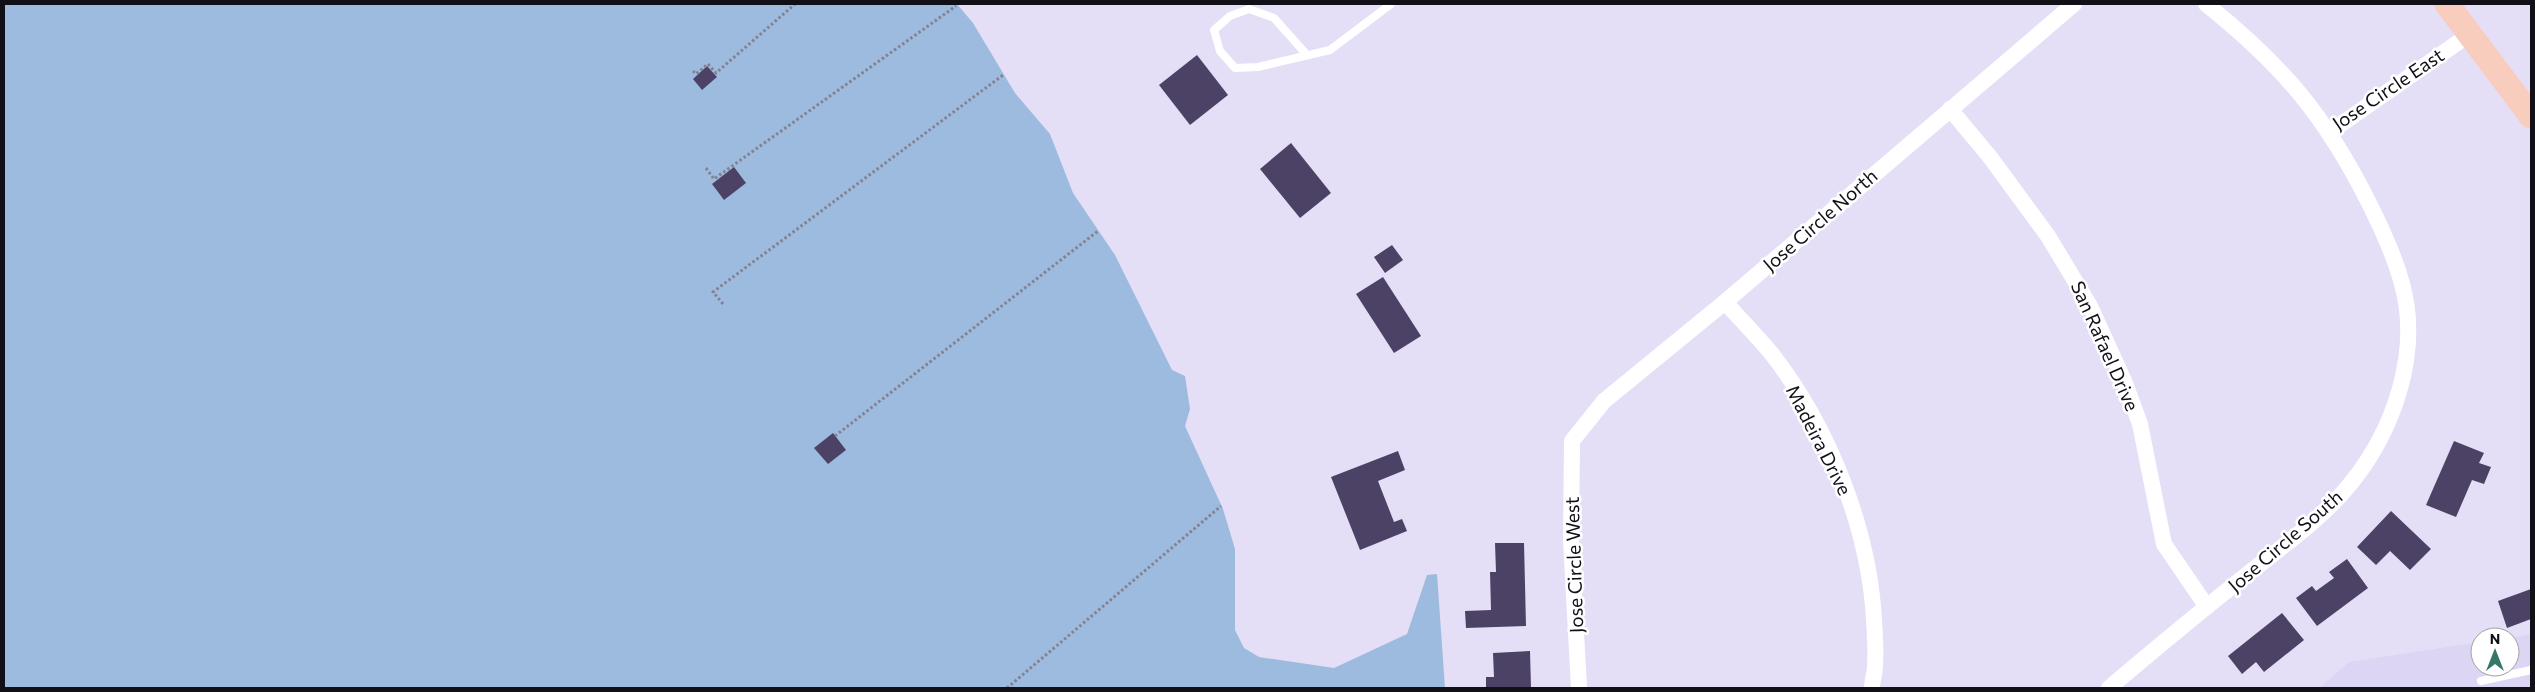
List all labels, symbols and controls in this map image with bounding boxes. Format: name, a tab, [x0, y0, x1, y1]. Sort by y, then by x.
street label: Jose Circle East	[2328, 43, 2448, 134]
street label: Jose Circle North	[1758, 164, 1882, 276]
street label: San Rafael Drive	[2067, 277, 2144, 414]
street label: Madeira Drive	[1782, 381, 1857, 499]
street label: Jose Circle South	[2223, 485, 2346, 596]
street label: Jose Circle West	[1560, 496, 1587, 634]
north arrow	[2470, 627, 2520, 677]
text: N	[2490, 630, 2500, 647]

